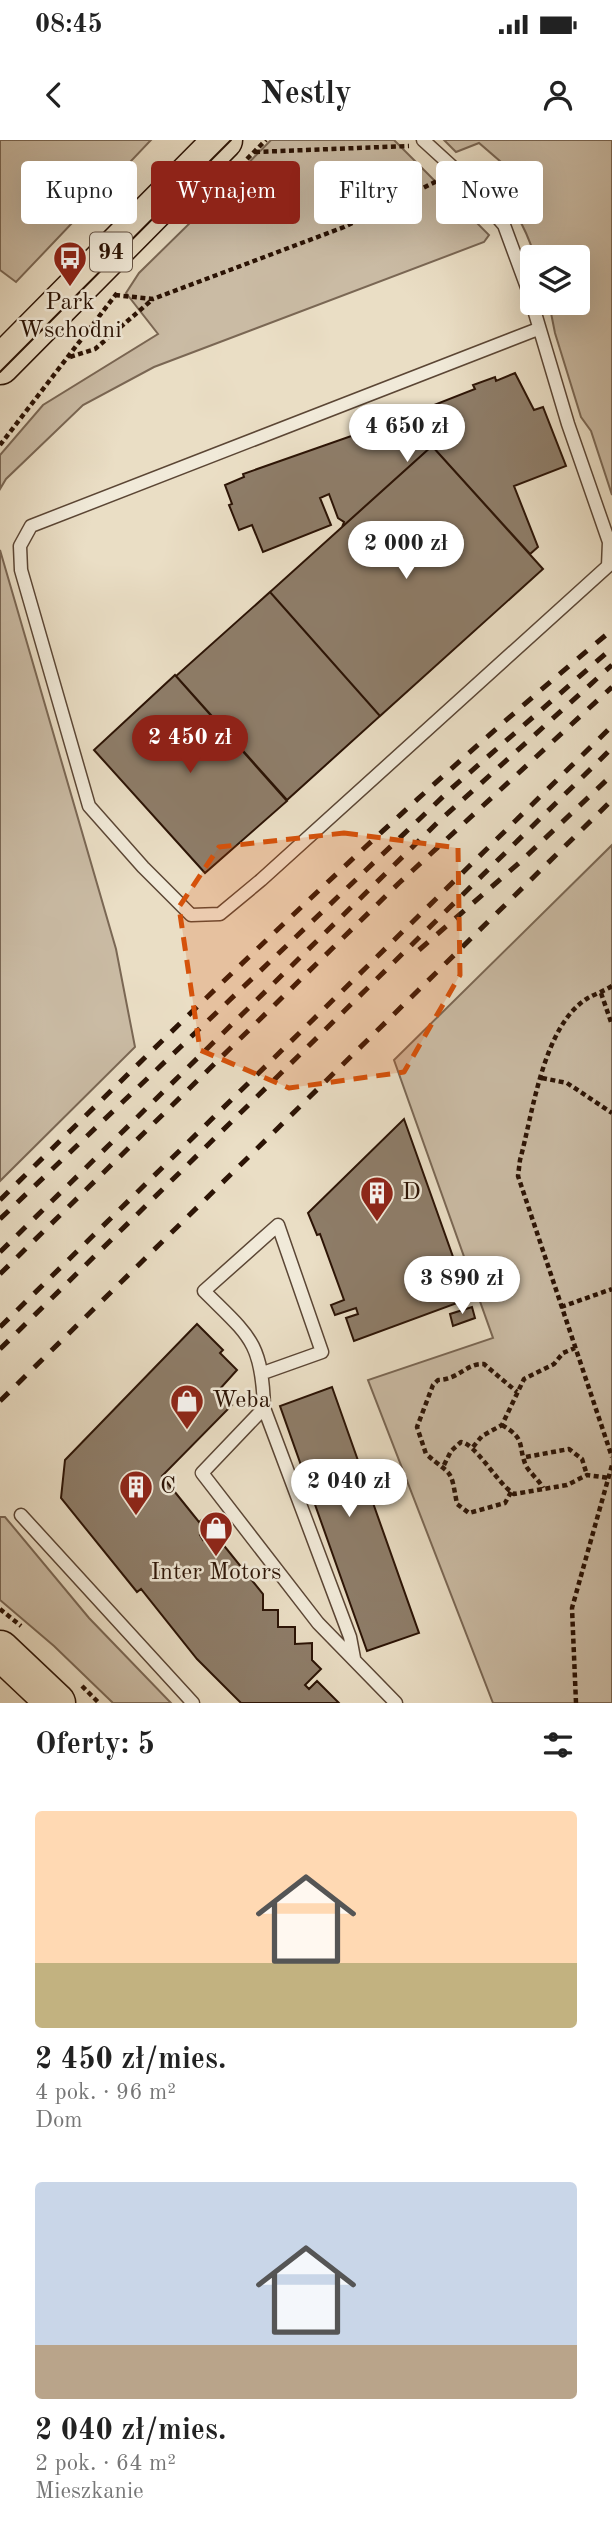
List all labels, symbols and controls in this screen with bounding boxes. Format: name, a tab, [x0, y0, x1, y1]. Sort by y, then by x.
text: 08:45	[35, 12, 103, 38]
icon: back	[35, 76, 73, 114]
icon: person	[539, 76, 577, 114]
text: Nestly	[260, 79, 352, 111]
chip: Kupno	[21, 161, 137, 224]
chip: Wynajem	[151, 161, 300, 224]
chip: Filtry	[314, 161, 422, 224]
chip: Nowe	[436, 161, 543, 224]
road number: 94	[90, 232, 132, 272]
bus stop icon: Park Wschodni	[51, 239, 89, 288]
map controls	[520, 245, 590, 315]
button: layers	[520, 245, 590, 315]
place label: Park Wschodni	[18, 291, 122, 343]
pin: 4 650 zł	[335, 404, 479, 464]
text: 4 650 zł	[365, 415, 449, 438]
pin: 2 000 zł	[334, 522, 478, 581]
text: 2 000 zł	[364, 532, 448, 555]
pin: 2 450 zł	[118, 716, 262, 775]
text: 2 450 zł	[148, 726, 232, 749]
building icon: D	[358, 1174, 396, 1223]
place label: D	[402, 1181, 421, 1205]
pin: 3 890 zł	[390, 1256, 534, 1316]
text: 3 890 zł	[420, 1267, 504, 1290]
shop icon: Weba	[168, 1382, 206, 1431]
place label: Weba	[212, 1389, 271, 1413]
pin: 2 040 zł	[277, 1460, 421, 1519]
building icon: C	[117, 1468, 155, 1517]
text: 2 040 zł	[307, 1470, 391, 1493]
place label: C	[160, 1475, 176, 1499]
shop icon: Inter Motors	[197, 1509, 235, 1558]
place label: Inter Motors	[151, 1561, 282, 1585]
icon: filters	[539, 1726, 577, 1764]
text: Oferty: 5	[35, 1730, 155, 1760]
icon: home	[243, 1856, 369, 1982]
text: 2 450 zł/mies.	[35, 2045, 226, 2075]
text: 4 pok. · 96 m²	[35, 2081, 176, 2104]
text: Dom	[35, 2109, 83, 2132]
icon: home	[243, 2227, 369, 2353]
text: 2 040 zł/mies.	[35, 2416, 226, 2446]
text: 2 pok. · 64 m²	[35, 2452, 176, 2475]
text: Mieszkanie	[35, 2480, 144, 2503]

